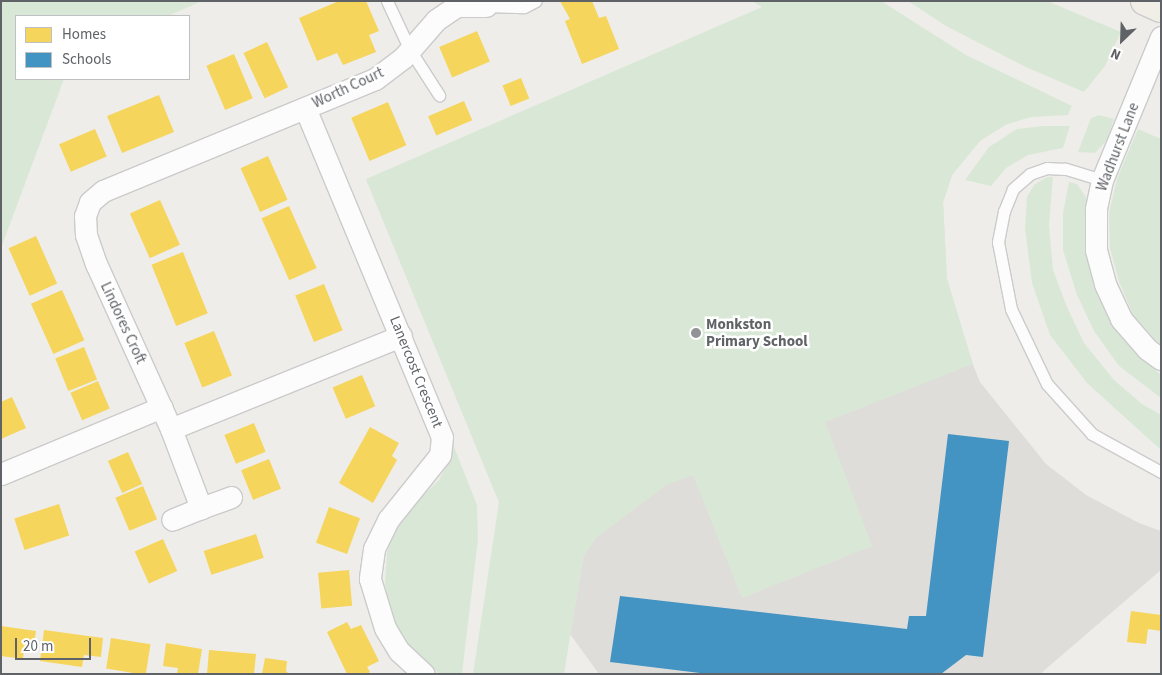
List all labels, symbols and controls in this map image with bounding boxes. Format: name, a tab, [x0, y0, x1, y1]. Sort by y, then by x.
legend	[15, 15, 190, 80]
north arrow	[1097, 15, 1147, 65]
text: Homes	[62, 24, 106, 45]
text: N	[1108, 43, 1124, 65]
text: Schools	[62, 49, 111, 70]
street label: Worth Court	[310, 64, 386, 112]
street label: Wadhurst Lane	[1093, 100, 1143, 194]
street label: Lindores Croft	[96, 279, 150, 367]
street label: Lanercost Crescent	[385, 314, 447, 430]
place label: Monkston Primary School	[706, 315, 808, 350]
marker: Monkston Primary School	[690, 327, 702, 339]
scale bar	[18, 628, 94, 660]
text: 20 m	[23, 636, 53, 657]

